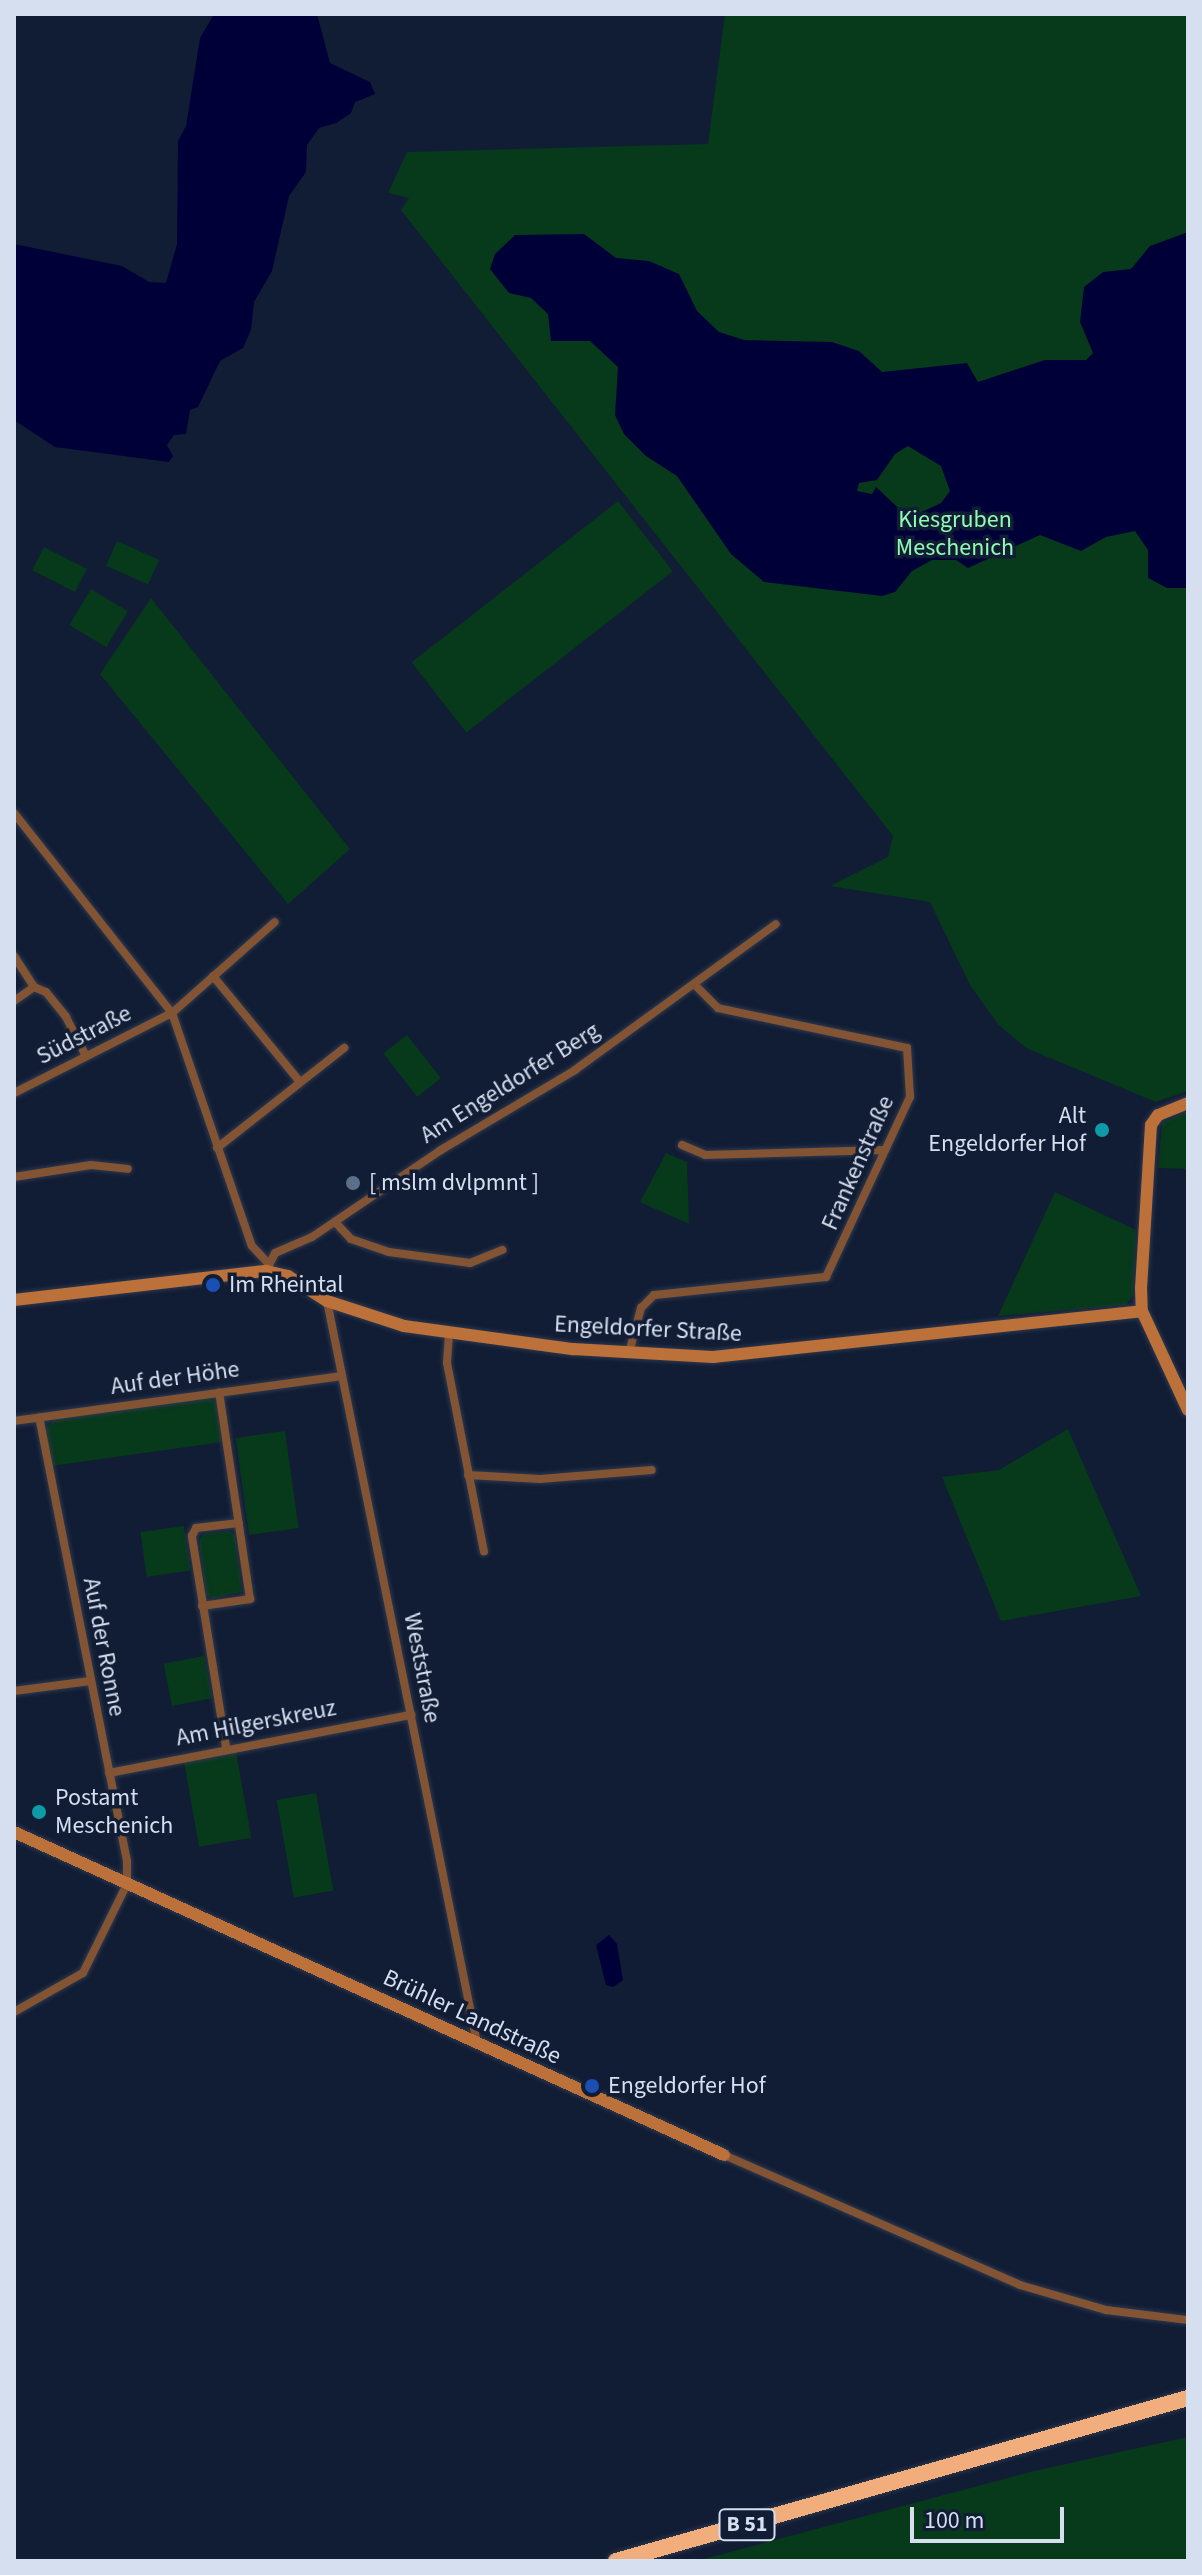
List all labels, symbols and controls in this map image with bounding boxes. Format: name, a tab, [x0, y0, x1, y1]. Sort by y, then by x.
park label: Kiesgruben Meschenich	[896, 506, 1014, 562]
street label: Südstraße	[32, 999, 136, 1071]
street label: Am Engeldorfer Berg	[415, 1016, 605, 1150]
street label: Frankenstraße	[816, 1091, 900, 1235]
place label: Alt Engeldorfer Hof	[928, 1102, 1086, 1158]
marker: Alt Engeldorfer Hof	[1093, 1121, 1111, 1139]
place label: [ mslm dvlpmnt ]	[369, 1169, 539, 1197]
marker: [ mslm dvlpmnt ]	[344, 1174, 362, 1192]
place label: Im Rheintal	[229, 1271, 343, 1299]
marker: Im Rheintal	[204, 1276, 222, 1294]
street label: Engeldorfer Straße	[553, 1310, 743, 1348]
street label: Auf der Höhe	[109, 1355, 241, 1401]
street label: Auf der Ronne	[76, 1575, 132, 1719]
street label: Weststraße	[397, 1611, 447, 1725]
street label: Am Hilgerskreuz	[173, 1693, 339, 1753]
place label: Postamt Meschenich	[55, 1784, 173, 1840]
marker: Postamt Meschenich	[30, 1803, 48, 1821]
street label: Brühler Landstraße	[378, 1963, 566, 2071]
place label: Engeldorfer Hof	[608, 2072, 766, 2100]
marker: Engeldorfer Hof	[583, 2077, 601, 2095]
scale bar	[914, 2491, 1068, 2541]
text: 100 m	[924, 2503, 984, 2538]
road number: B 51	[717, 2507, 777, 2543]

